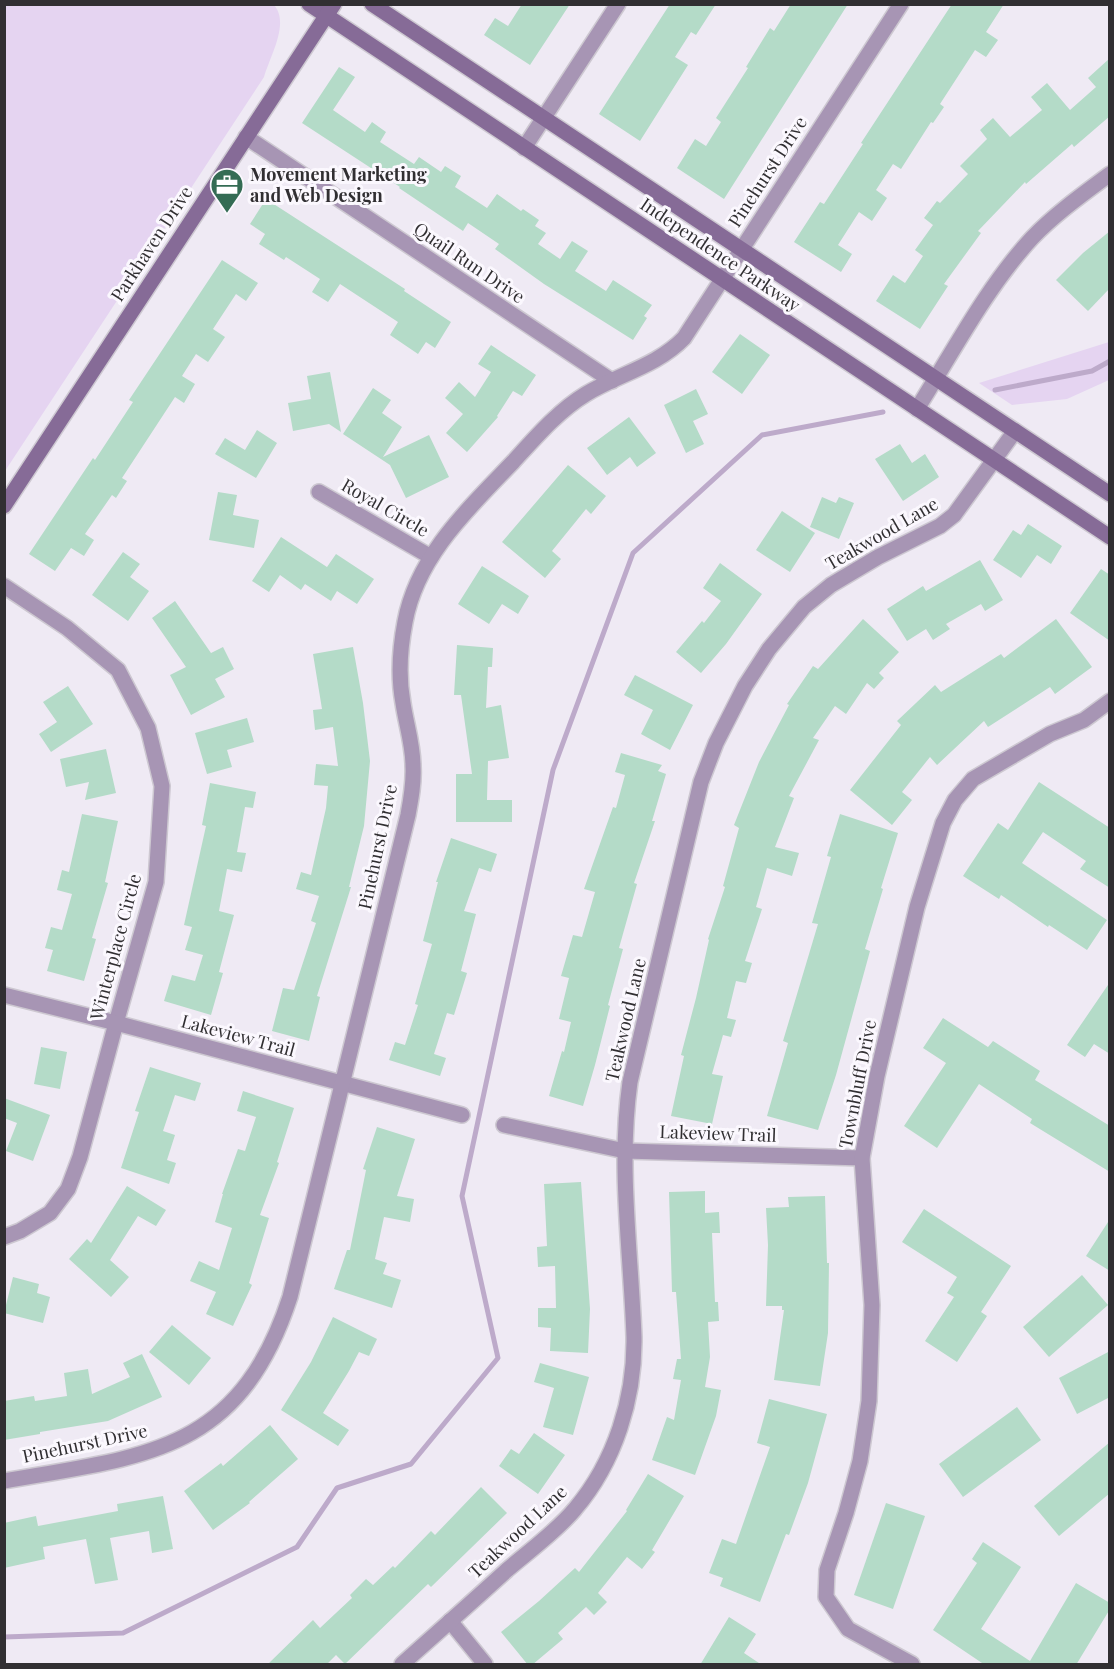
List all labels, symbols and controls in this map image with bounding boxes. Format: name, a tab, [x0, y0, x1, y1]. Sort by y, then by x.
street label: Pinehurst Drive	[722, 112, 812, 231]
place label: Movement Marketing and Web Design	[250, 162, 427, 207]
office icon: Movement Marketing and Web Design	[209, 167, 245, 214]
street label: Parkhaven Drive	[105, 181, 197, 306]
street label: Independence Parkway	[636, 192, 805, 317]
street label: Quail Run Drive	[409, 216, 530, 308]
street label: Royal Circle	[337, 472, 434, 542]
street label: Teakwood Lane	[821, 491, 942, 575]
street label: Pinehurst Drive	[352, 782, 402, 912]
street label: Winterplace Circle	[84, 871, 146, 1023]
street label: Teakwood Lane	[599, 956, 651, 1084]
street label: Lakeview Trail	[179, 1008, 298, 1062]
street label: Townbluff Drive	[833, 1017, 881, 1150]
street label: Lakeview Trail	[659, 1119, 777, 1147]
street label: Pinehurst Drive	[20, 1418, 150, 1468]
street label: Teakwood Lane	[463, 1479, 572, 1583]

